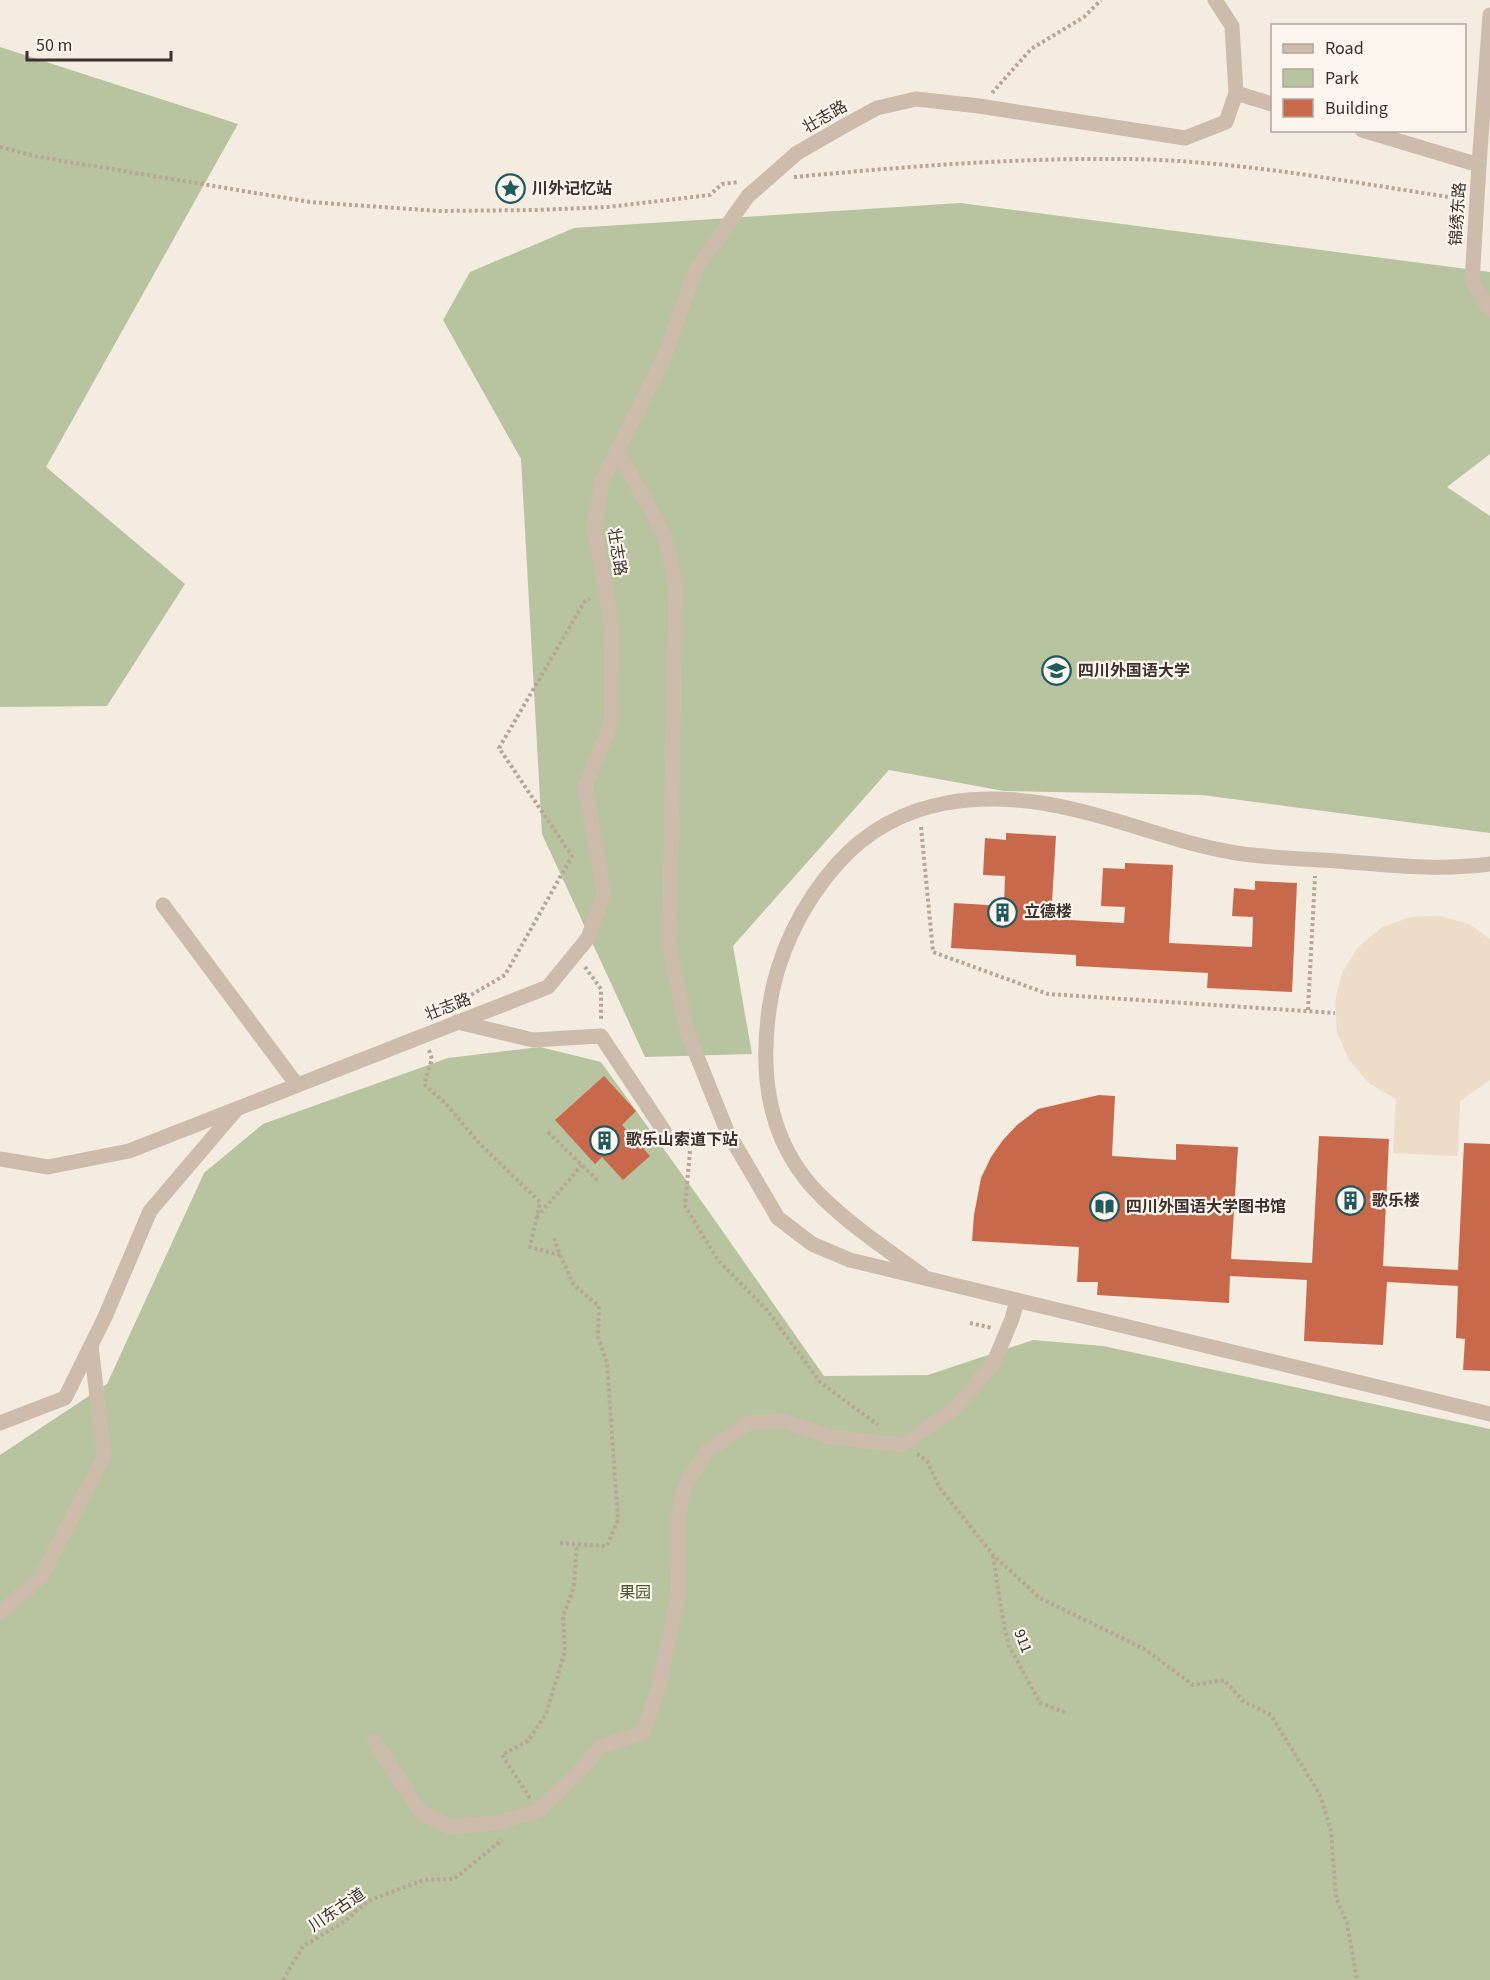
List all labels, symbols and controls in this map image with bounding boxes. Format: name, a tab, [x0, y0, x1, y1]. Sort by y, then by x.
scale bar	[27, 24, 171, 62]
legend	[1271, 24, 1466, 132]
text: 50 m	[36, 33, 72, 58]
text: Road	[1325, 36, 1364, 61]
text: Park	[1325, 66, 1359, 91]
street label: 壮志路	[799, 95, 851, 139]
text: Building	[1325, 96, 1388, 121]
place icon: 川外记忆站	[495, 173, 527, 205]
place label: 川外记忆站	[532, 178, 612, 200]
street label: 锦绣东路	[1445, 181, 1471, 247]
street label: 壮志路	[602, 527, 632, 577]
school or university icon: 四川外国语大学	[1041, 655, 1073, 687]
place label: 四川外国语大学	[1078, 660, 1190, 682]
building icon: 立德楼	[987, 896, 1019, 928]
place label: 立德楼	[1024, 901, 1072, 923]
street label: 壮志路	[422, 988, 474, 1026]
building icon: 歌乐山索道下站	[589, 1124, 621, 1156]
place label: 歌乐山索道下站	[626, 1129, 738, 1151]
building icon: 歌乐楼	[1335, 1185, 1367, 1217]
place label: 歌乐楼	[1372, 1190, 1420, 1212]
library icon: 四川外国语大学图书馆	[1089, 1191, 1121, 1223]
place label: 四川外国语大学图书馆	[1126, 1196, 1286, 1218]
park label: 果园	[619, 1582, 651, 1604]
street label: 911	[1008, 1626, 1038, 1656]
street label: 川东古道	[304, 1883, 370, 1937]

